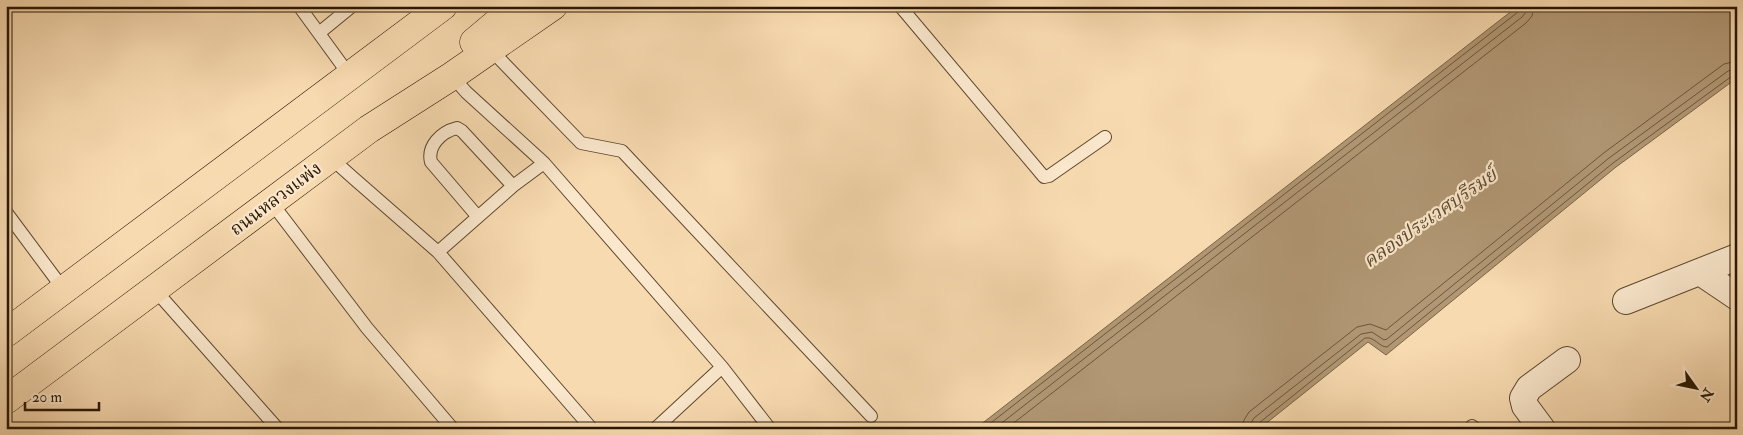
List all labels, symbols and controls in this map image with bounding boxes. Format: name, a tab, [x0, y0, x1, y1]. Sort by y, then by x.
street label: ถนนหลวงแพ่ง	[226, 157, 326, 241]
water label: คลองประเวศบุรีรมย์	[1358, 161, 1505, 273]
north arrow	[1670, 362, 1720, 412]
scale bar	[25, 380, 99, 412]
text: N	[1696, 384, 1718, 405]
text: 20 m	[32, 388, 62, 407]

